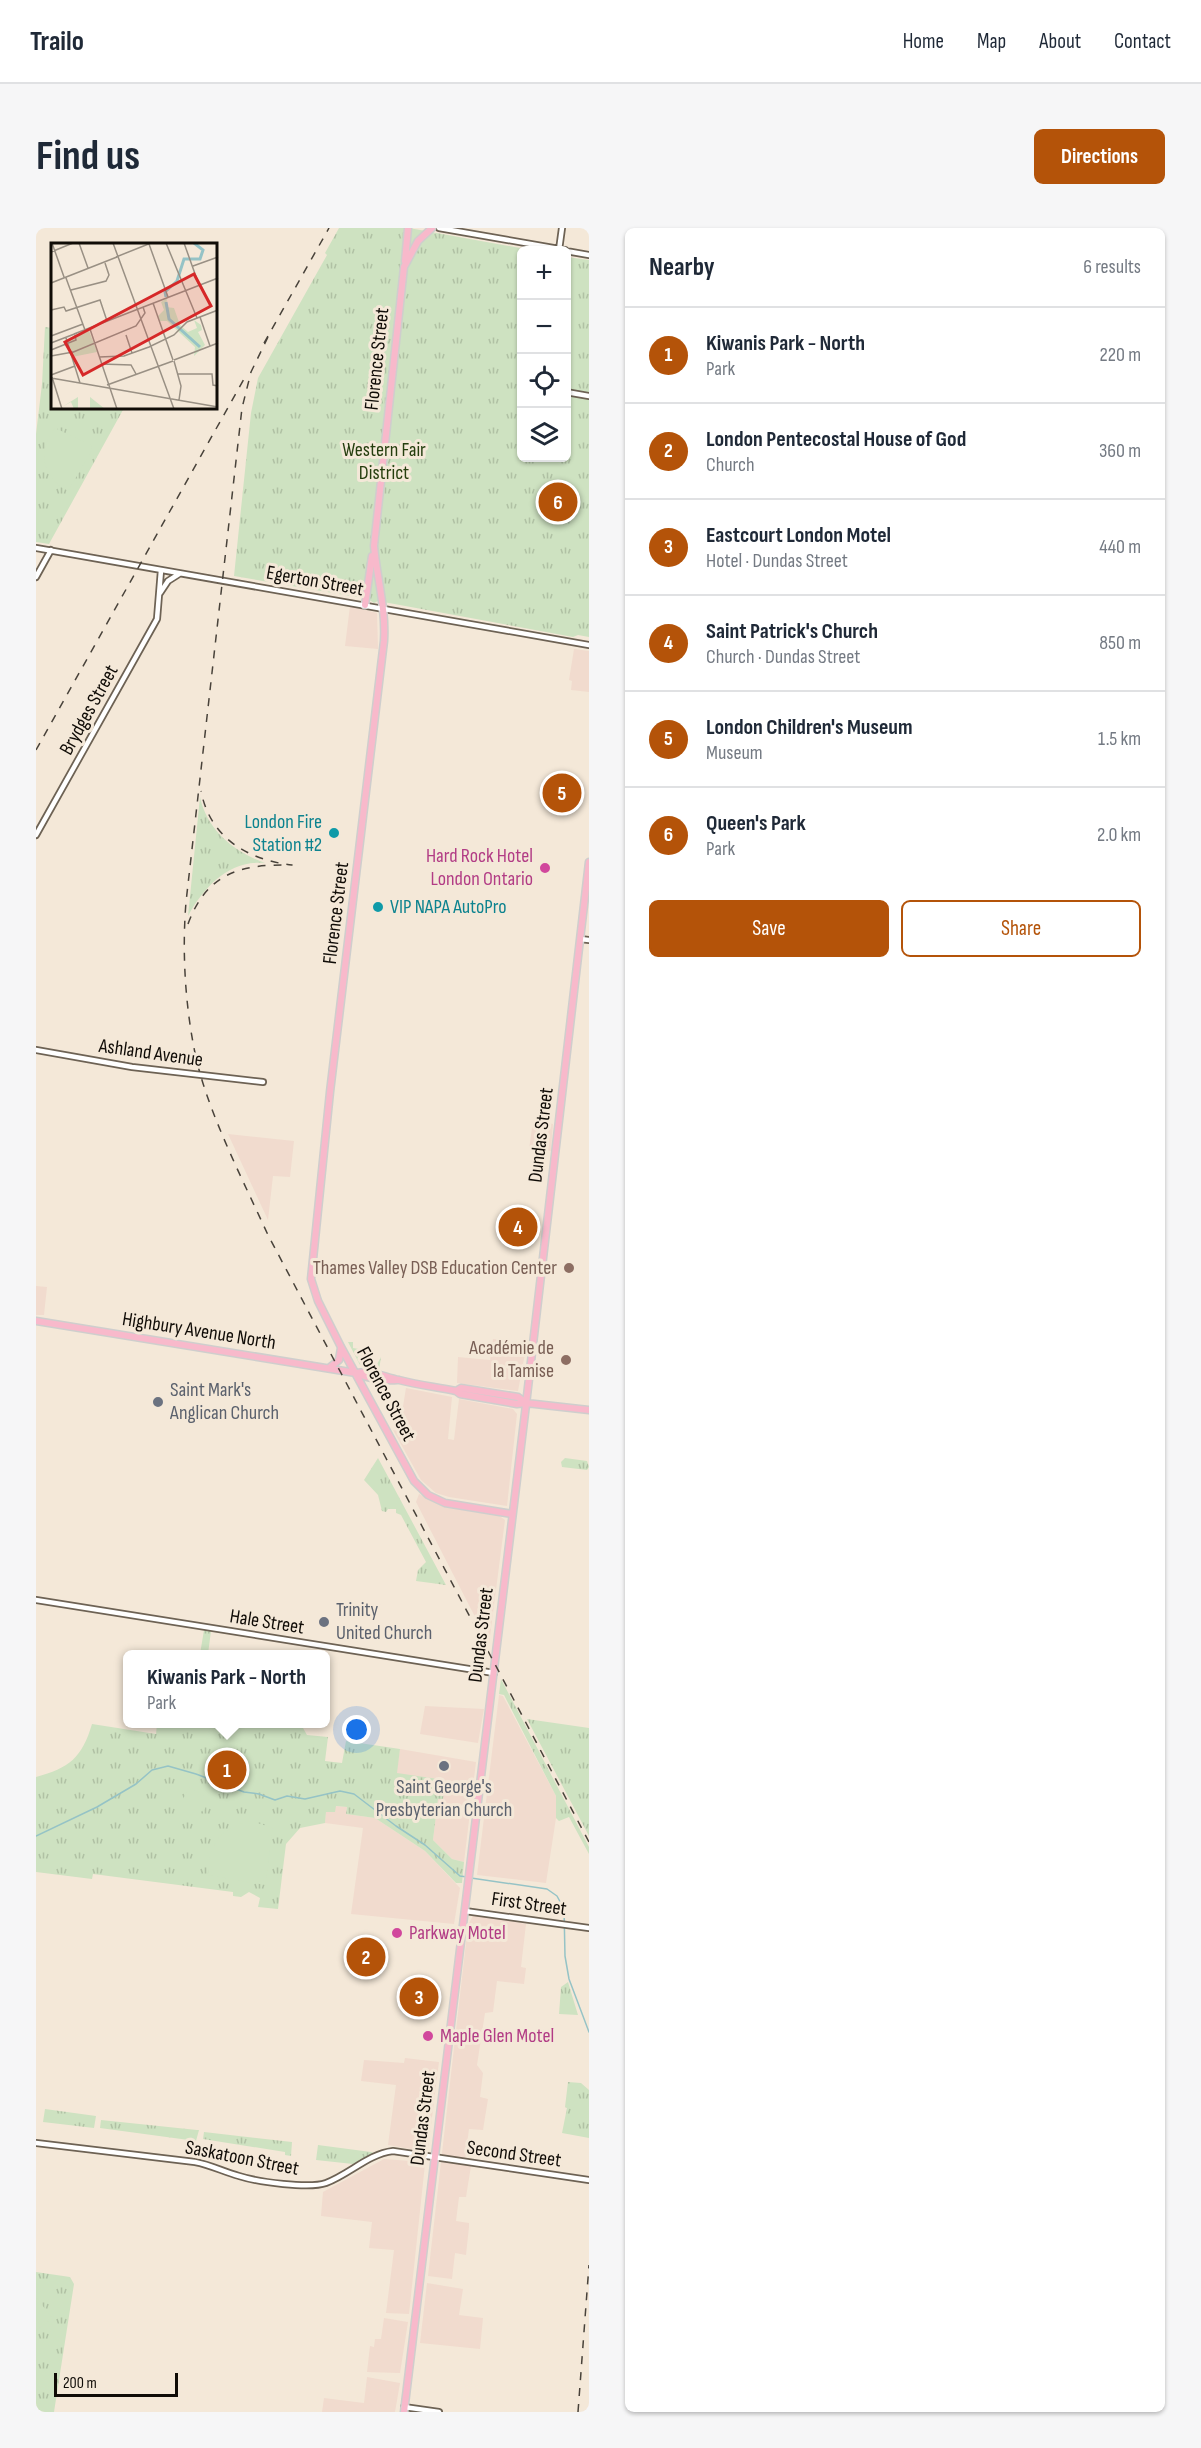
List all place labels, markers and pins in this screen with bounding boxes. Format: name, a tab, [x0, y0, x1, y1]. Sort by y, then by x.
pin: 6	[538, 480, 578, 524]
pin: 5	[542, 770, 582, 816]
place label: London Fire Station #2	[245, 810, 322, 857]
marker: London Fire Station #2	[327, 826, 341, 840]
place label: Hard Rock Hotel London Ontario	[426, 844, 533, 891]
marker: Hard Rock Hotel London Ontario	[538, 861, 552, 875]
place label: VIP NAPA AutoPro	[390, 895, 506, 919]
marker: VIP NAPA AutoPro	[371, 900, 385, 914]
pin: 4	[498, 1204, 538, 1250]
place label: Thames Valley DSB Education Center	[313, 1256, 557, 1280]
marker: Thames Valley DSB Education Center	[562, 1261, 576, 1275]
place label: Académie de la Tamise	[468, 1336, 554, 1383]
marker: Académie de la Tamise	[559, 1353, 573, 1367]
place label: Saint Mark's Anglican Church	[169, 1378, 279, 1425]
marker: Saint Mark's Anglican Church	[151, 1395, 165, 1409]
place label: Trinity United Church	[336, 1598, 432, 1645]
marker: Trinity United Church	[317, 1615, 331, 1629]
pin: 1	[208, 1748, 246, 1792]
marker: Saint George's Presbyterian Church	[437, 1759, 451, 1773]
place label: Saint George's Presbyterian Church	[376, 1775, 512, 1822]
place label: Parkway Motel	[409, 1921, 506, 1945]
marker: Parkway Motel	[390, 1926, 404, 1940]
pin: 2	[346, 1934, 386, 1980]
pin: 3	[400, 1974, 439, 2020]
place label: Maple Glen Motel	[440, 2024, 554, 2048]
marker: Maple Glen Motel	[421, 2029, 435, 2043]

